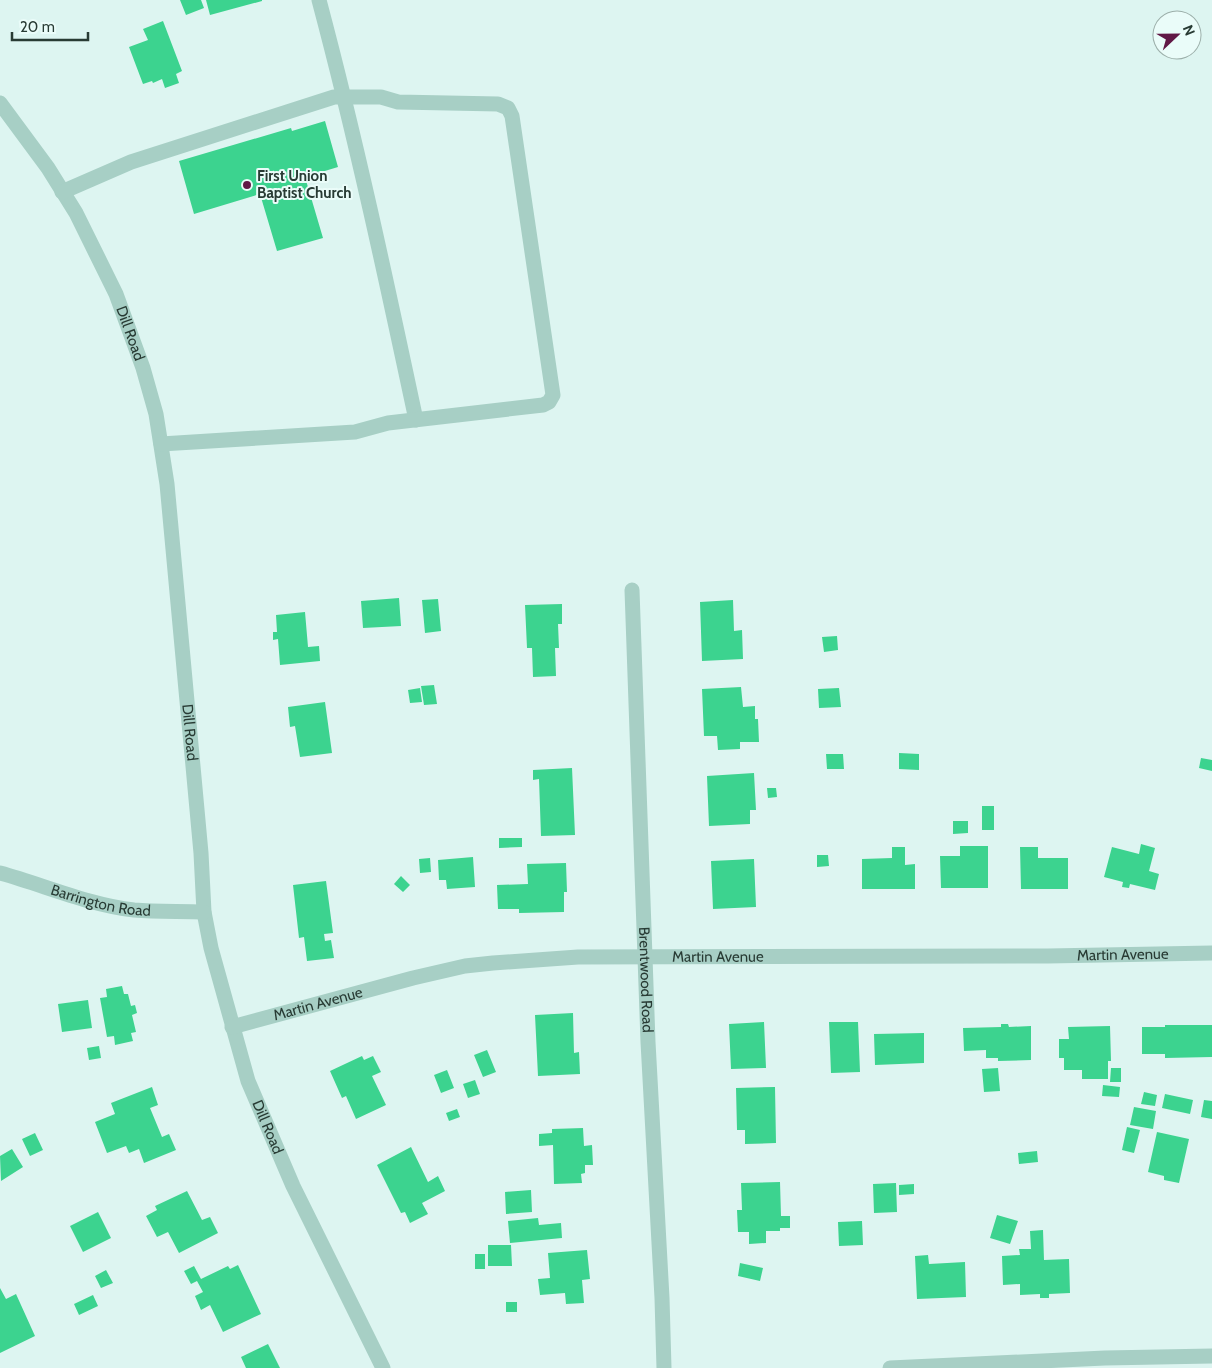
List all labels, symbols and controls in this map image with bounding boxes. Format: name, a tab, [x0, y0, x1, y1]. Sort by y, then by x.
scale bar	[12, 10, 89, 42]
north arrow	[1152, 10, 1202, 60]
text: 20 m	[20, 18, 55, 36]
text: N	[1179, 22, 1199, 38]
place label: First Union Baptist Church	[257, 167, 352, 202]
marker: First Union Baptist Church	[241, 179, 253, 191]
street label: Dill Road	[112, 303, 149, 363]
street label: Dill Road	[178, 703, 201, 762]
street label: Barrington Road	[49, 881, 151, 920]
street label: Brentwood Road	[635, 926, 657, 1033]
street label: Martin Avenue	[1077, 945, 1169, 964]
street label: Martin Avenue	[672, 948, 764, 966]
street label: Martin Avenue	[271, 983, 365, 1024]
street label: Dill Road	[248, 1097, 287, 1157]

